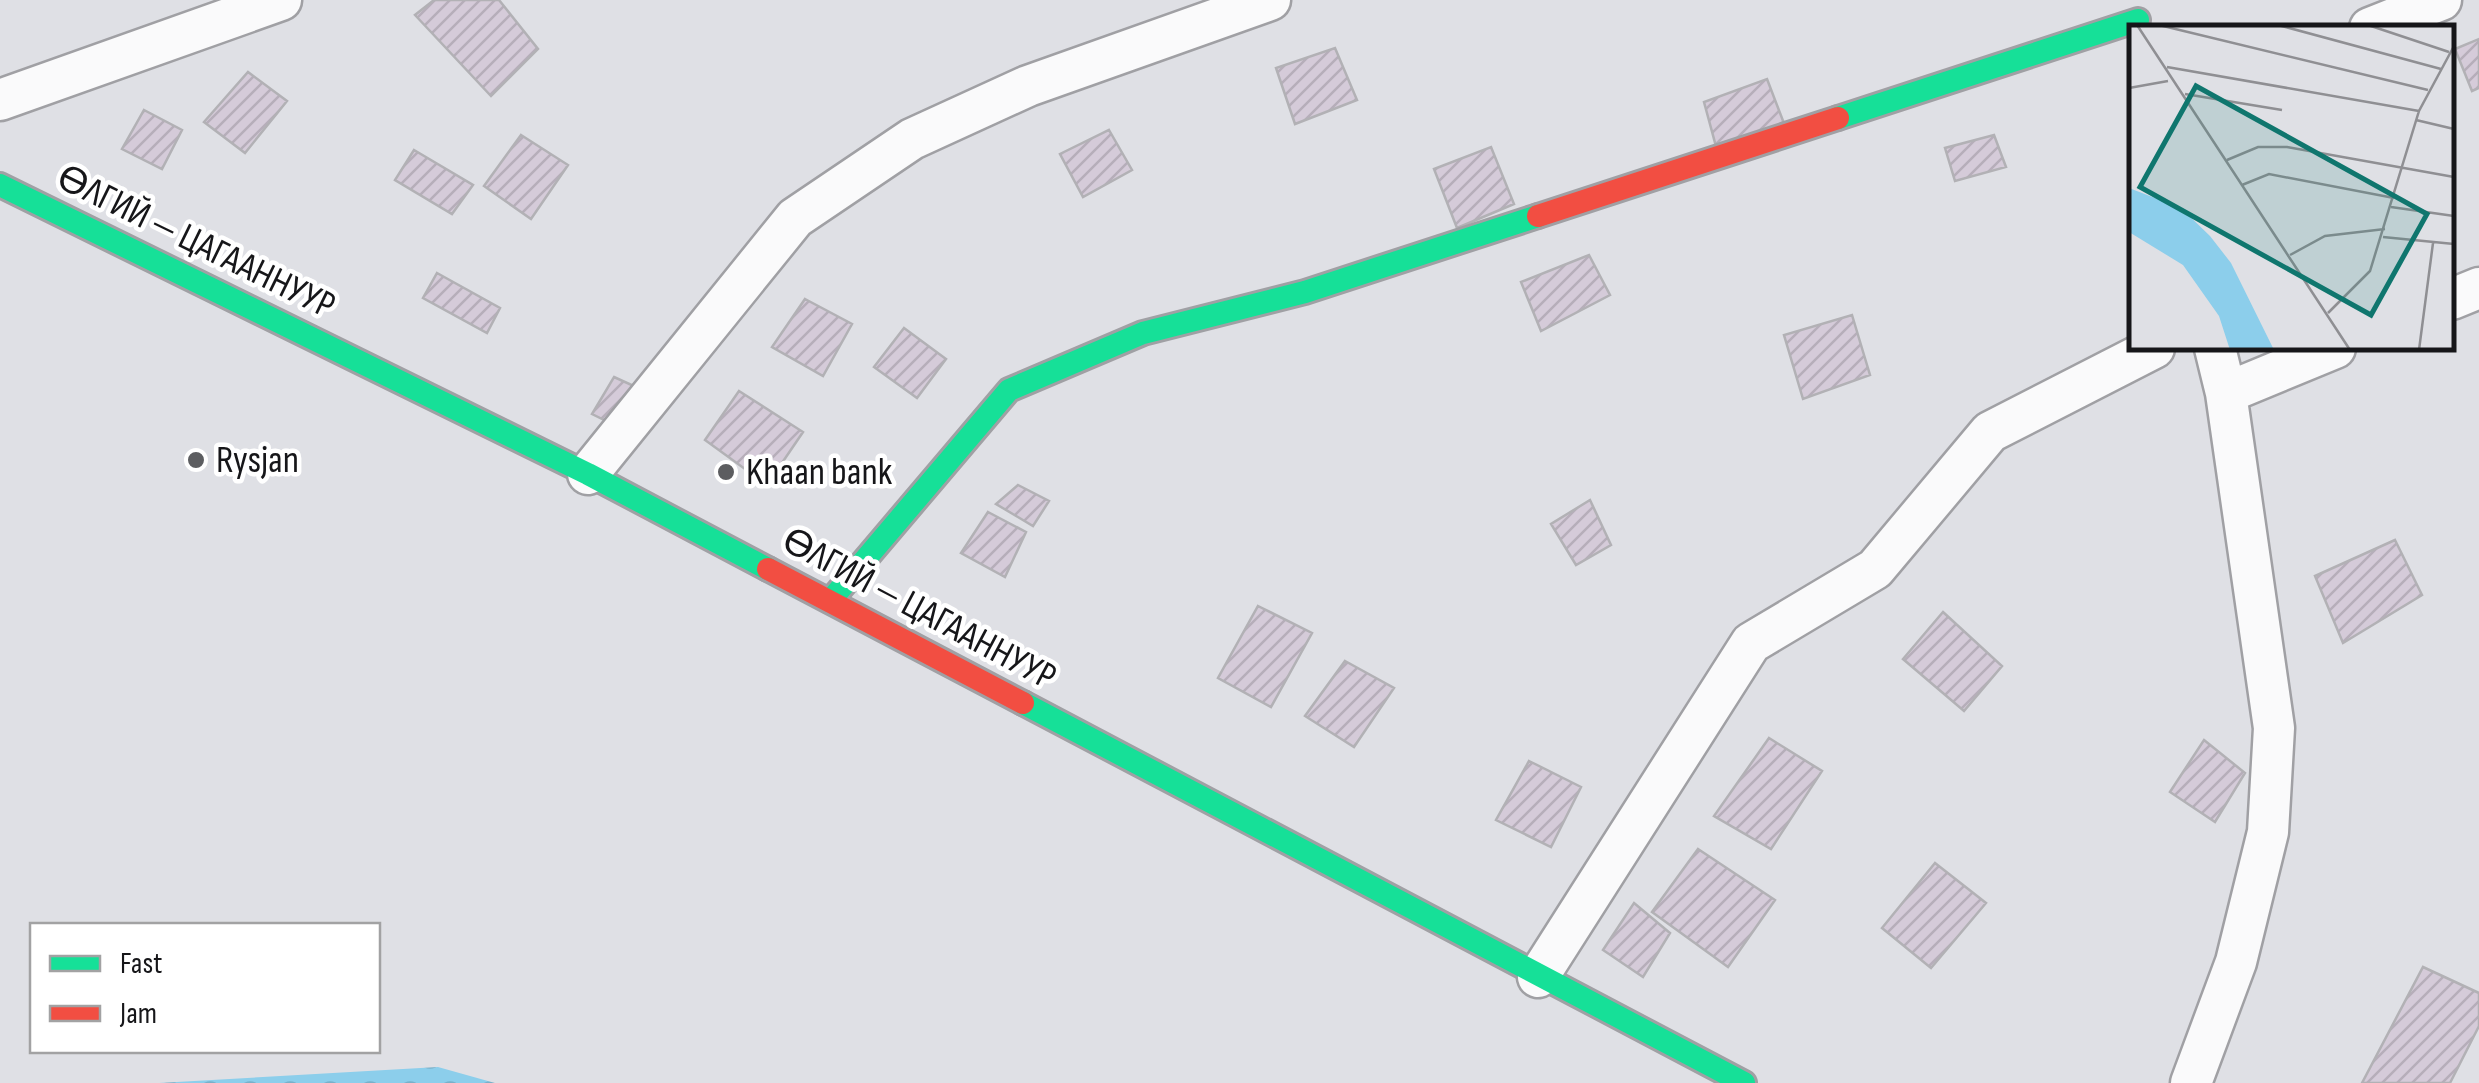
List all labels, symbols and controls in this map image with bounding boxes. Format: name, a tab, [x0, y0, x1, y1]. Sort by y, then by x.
inset map	[2129, 25, 2454, 350]
street label: ӨЛГИЙ — ЦАГААННУУР	[50, 155, 342, 329]
place label: Rysjan	[216, 438, 299, 483]
marker: Rysjan	[185, 449, 207, 471]
place label: Khaan bank	[746, 450, 893, 495]
marker: Khaan bank	[715, 461, 737, 483]
street label: ӨЛГИЙ — ЦАГААННУУР	[774, 518, 1064, 700]
legend	[30, 923, 380, 1053]
text: Fast	[120, 946, 162, 982]
text: Jam	[119, 996, 157, 1032]

